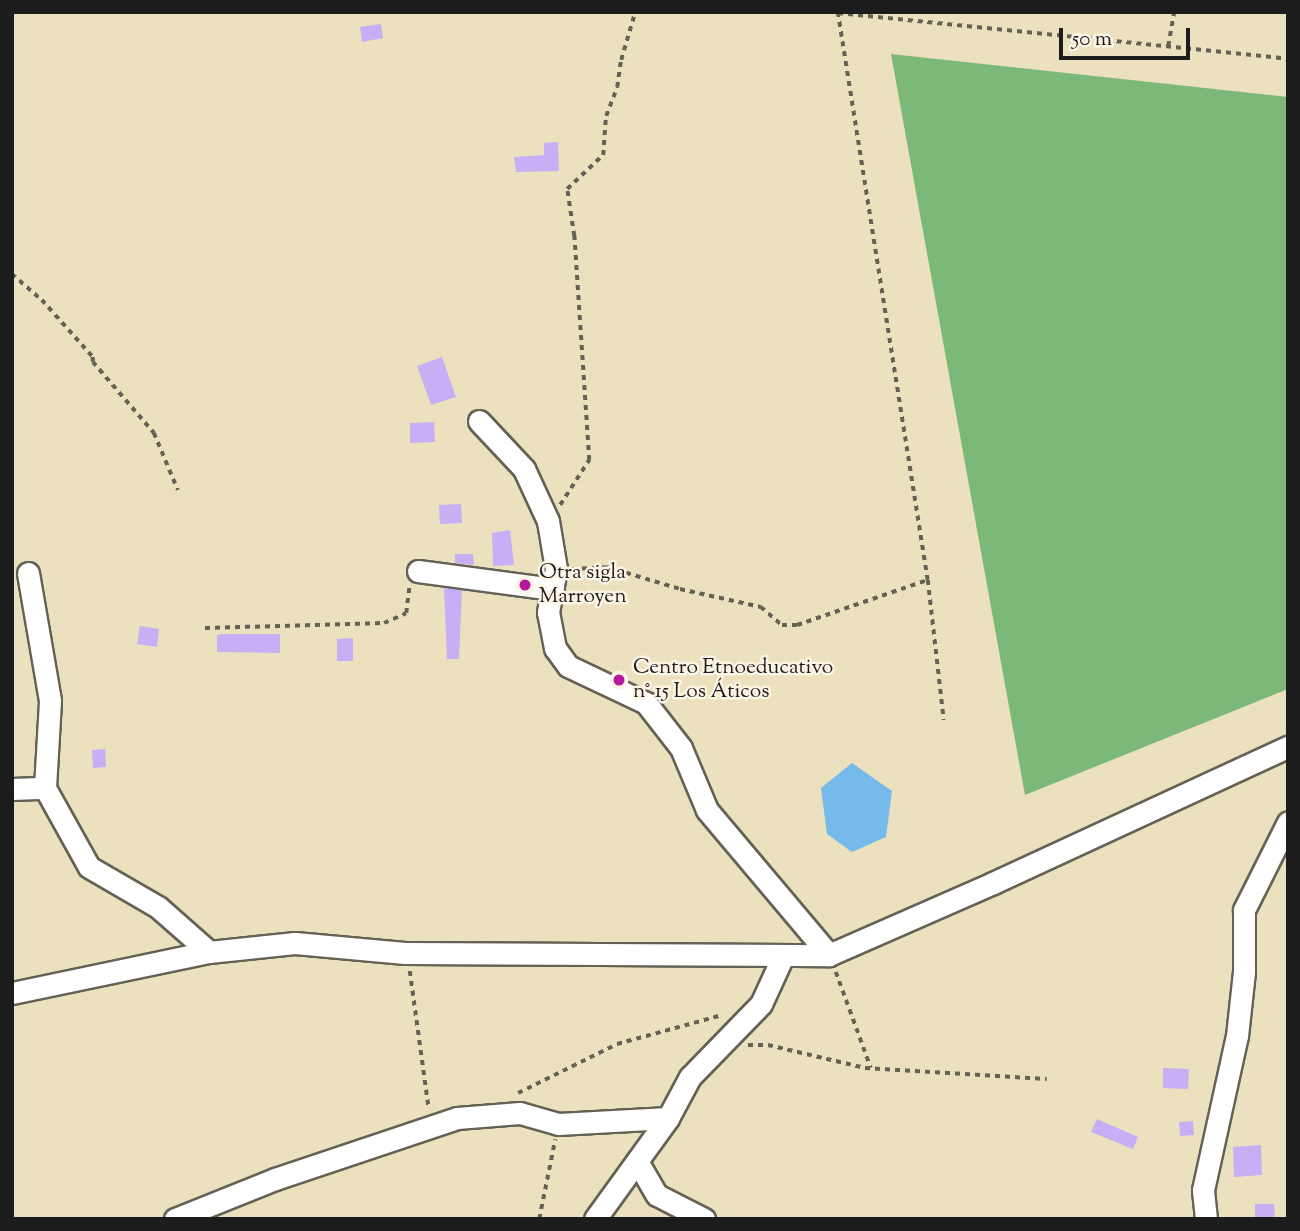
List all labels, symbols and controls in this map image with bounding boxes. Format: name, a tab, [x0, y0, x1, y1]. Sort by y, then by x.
scale bar	[1062, 14, 1193, 58]
text: 50 m	[1072, 25, 1112, 55]
place label: Otra sigla Marroyen	[539, 560, 627, 610]
marker: Otra sigla Marroyen	[517, 577, 533, 593]
place label: Centro Etnoeducativo n° 15 Los Áticos	[633, 655, 833, 705]
marker: Centro Etnoeducativo n° 15 Los Áticos	[611, 672, 627, 688]

